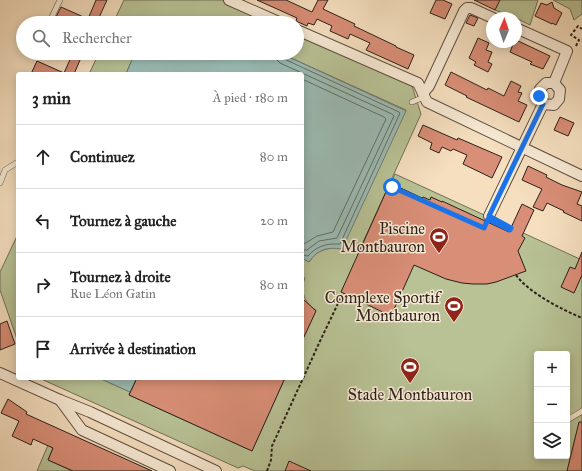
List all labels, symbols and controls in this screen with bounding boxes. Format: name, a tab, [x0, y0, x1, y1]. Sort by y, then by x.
north arrow	[486, 12, 522, 48]
search box	[16, 16, 304, 60]
icon: search	[30, 27, 52, 49]
text: Rechercher	[62, 29, 132, 47]
route end	[530, 87, 548, 105]
text: 3 min	[32, 88, 71, 109]
text: À pied · 180 m	[213, 90, 288, 106]
icon: ahead	[32, 146, 54, 168]
text: Continuez	[70, 148, 135, 166]
text: 80 m	[260, 149, 288, 165]
route start	[383, 178, 401, 196]
icon: left	[32, 210, 54, 232]
text: Tournez à gauche	[70, 212, 177, 230]
text: 20 m	[260, 213, 288, 229]
place label: Piscine Montbauron	[340, 219, 425, 256]
sports icon: Piscine Montbauron	[428, 226, 450, 254]
text: Tournez à droite	[70, 268, 171, 286]
icon: right	[32, 274, 54, 296]
text: 80 m	[260, 277, 288, 293]
text: Rue Léon Gatin	[70, 286, 156, 302]
place label: Complexe Sportif Montbauron	[325, 288, 443, 325]
sports icon: Complexe Sportif Montbauron	[443, 295, 465, 323]
icon: arrive	[32, 338, 54, 360]
text: Arrivée à destination	[70, 340, 196, 358]
map controls	[534, 351, 570, 459]
button: +	[534, 351, 570, 387]
sports icon: Stade Montbauron	[399, 356, 421, 384]
place label: Stade Montbauron	[348, 385, 472, 404]
button: −	[534, 387, 570, 423]
button: layers	[534, 423, 570, 459]

